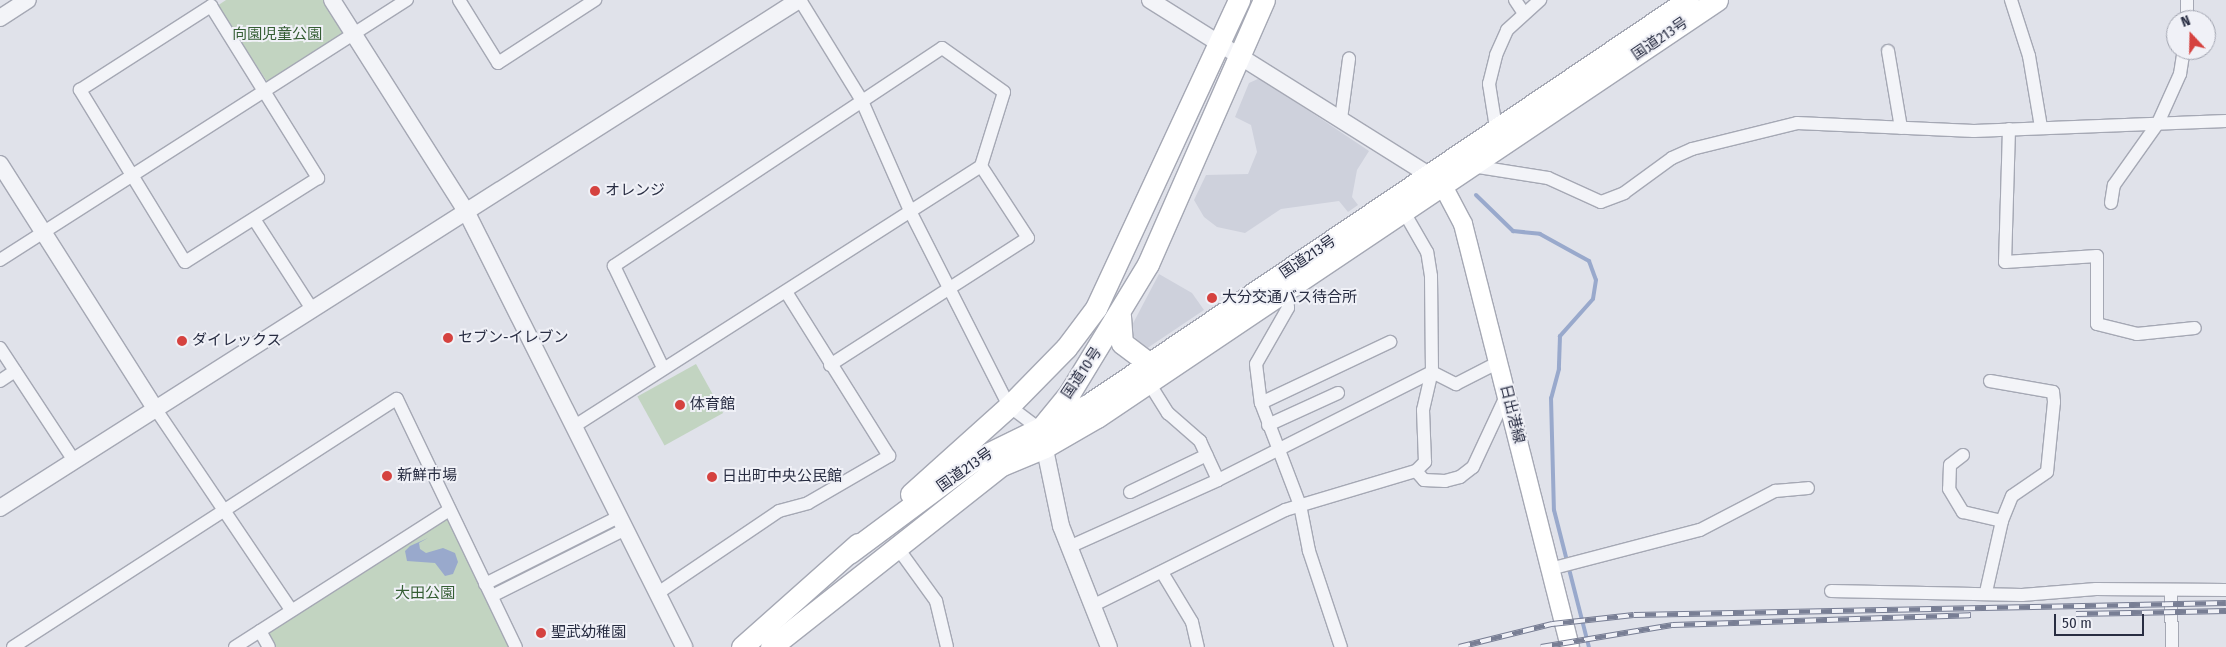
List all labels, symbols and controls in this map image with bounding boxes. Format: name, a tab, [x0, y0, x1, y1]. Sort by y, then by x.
north arrow	[2166, 10, 2216, 60]
text: N	[2179, 12, 2193, 31]
street label: 国道213号	[1628, 14, 1692, 64]
park label: 向園児童公園	[232, 26, 322, 44]
place label: オレンジ	[605, 182, 665, 200]
marker: オレンジ	[589, 185, 601, 197]
street label: 国道213号	[1276, 232, 1340, 282]
place label: 大分交通バス待合所	[1222, 289, 1357, 307]
marker: 大分交通バス待合所	[1206, 292, 1218, 304]
place label: セブン-イレブン	[458, 329, 569, 347]
place label: ダイレックス	[192, 332, 282, 350]
marker: セブン-イレブン	[442, 332, 454, 344]
marker: ダイレックス	[176, 335, 188, 347]
street label: 国道10号	[1058, 344, 1106, 402]
street label: 日出港線	[1496, 383, 1528, 445]
place label: 体育館	[690, 396, 735, 414]
marker: 体育館	[674, 399, 686, 411]
street label: 国道213号	[934, 444, 996, 496]
place label: 新鮮市場	[397, 467, 457, 485]
place label: 日出町中央公民館	[722, 468, 842, 486]
marker: 新鮮市場	[381, 470, 393, 482]
marker: 日出町中央公民館	[706, 471, 718, 483]
park label: 大田公園	[395, 585, 455, 603]
scale bar	[2056, 604, 2146, 636]
text: 50 m	[2062, 614, 2092, 632]
place label: 聖武幼稚園	[551, 624, 626, 642]
marker: 聖武幼稚園	[535, 627, 547, 639]

